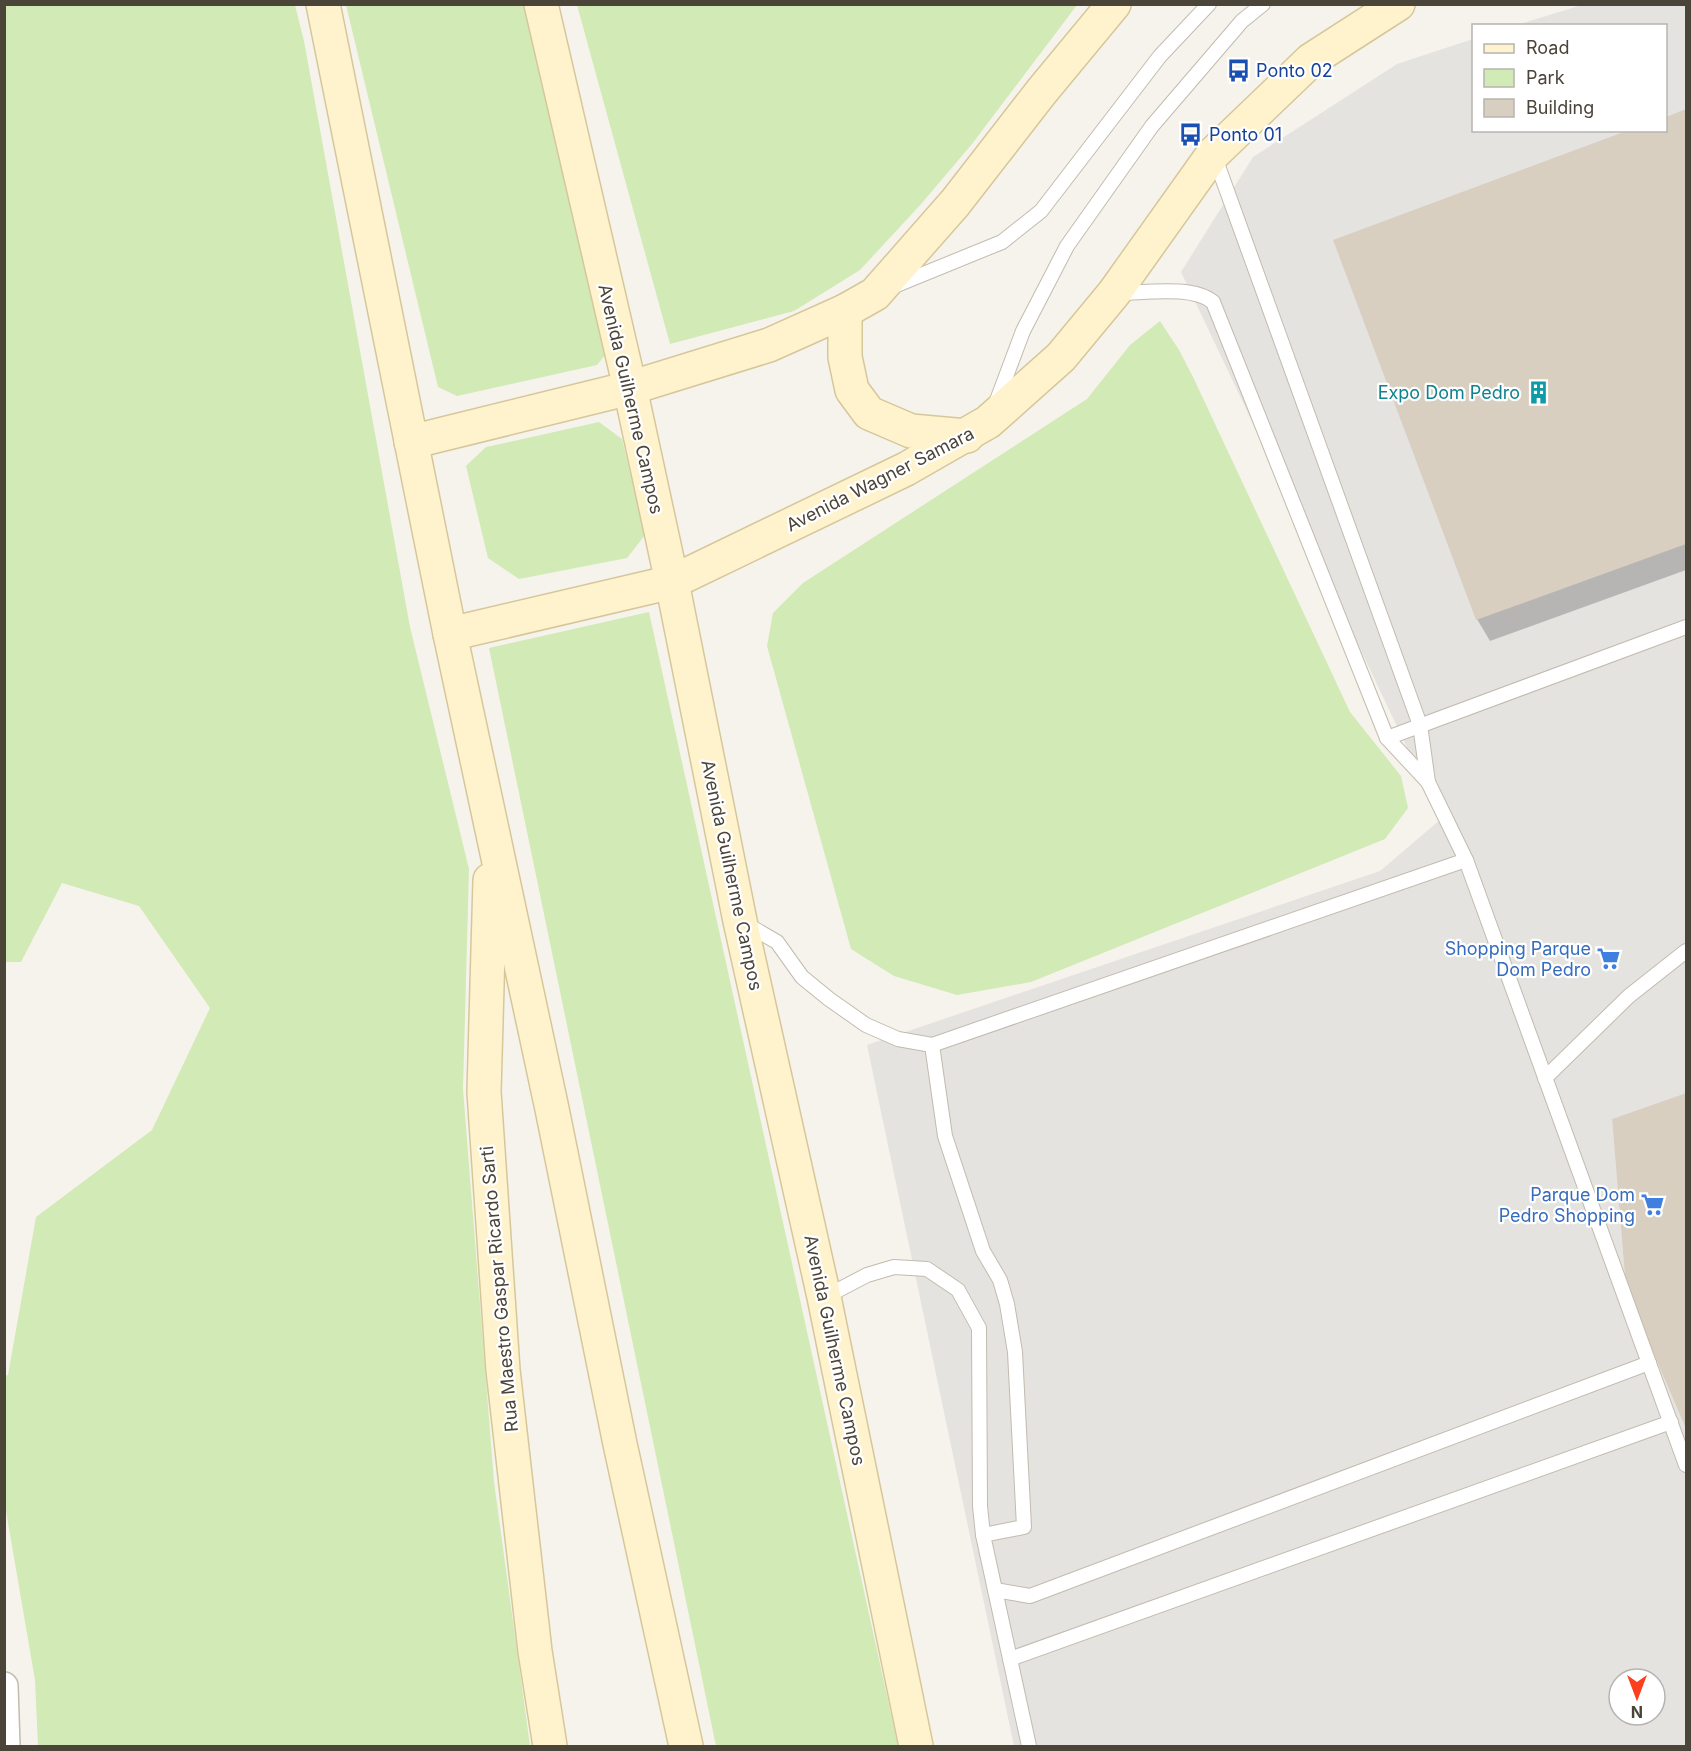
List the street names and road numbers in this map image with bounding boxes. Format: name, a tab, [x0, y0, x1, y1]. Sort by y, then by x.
street label: Avenida Guilherme Campos	[594, 282, 668, 516]
street label: Avenida Wagner Samara	[783, 422, 977, 536]
street label: Avenida Guilherme Campos	[697, 758, 767, 992]
street label: Rua Maestro Gaspar Ricardo Sarti	[476, 1145, 522, 1433]
street label: Avenida Guilherme Campos	[800, 1233, 870, 1467]

